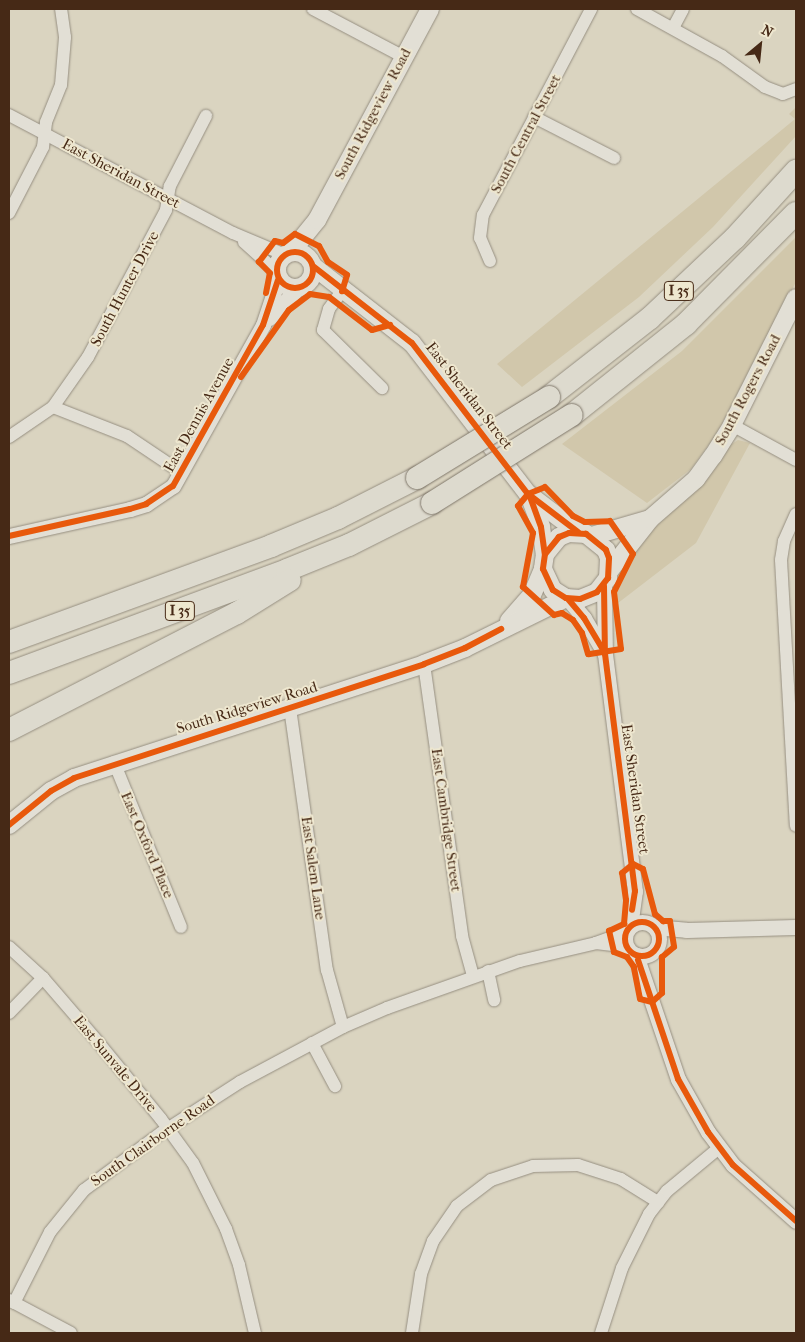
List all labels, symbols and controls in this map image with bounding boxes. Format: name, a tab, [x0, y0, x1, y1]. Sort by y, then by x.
north arrow	[735, 20, 785, 70]
text: N	[759, 21, 776, 41]
street label: South Ridgeview Road	[331, 45, 415, 183]
street label: South Central Street	[487, 71, 565, 197]
street label: East Sheridan Street	[59, 135, 183, 213]
street label: South Hunter Drive	[87, 228, 163, 350]
road number: I 35	[663, 280, 695, 302]
street label: South Rogers Road	[711, 332, 785, 448]
street label: East Sheridan Street	[422, 339, 516, 453]
street label: East Dennis Avenue	[160, 355, 238, 475]
road number: I 35	[164, 600, 196, 622]
street label: South Ridgeview Road	[174, 678, 320, 738]
street label: East Sheridan Street	[617, 723, 653, 855]
street label: East Cambridge Street	[427, 747, 465, 893]
street label: East Oxford Place	[116, 789, 178, 901]
street label: East Salem Lane	[297, 815, 329, 921]
street label: East Sunvale Drive	[69, 1012, 161, 1116]
street label: South Clairborne Road	[88, 1091, 218, 1191]

